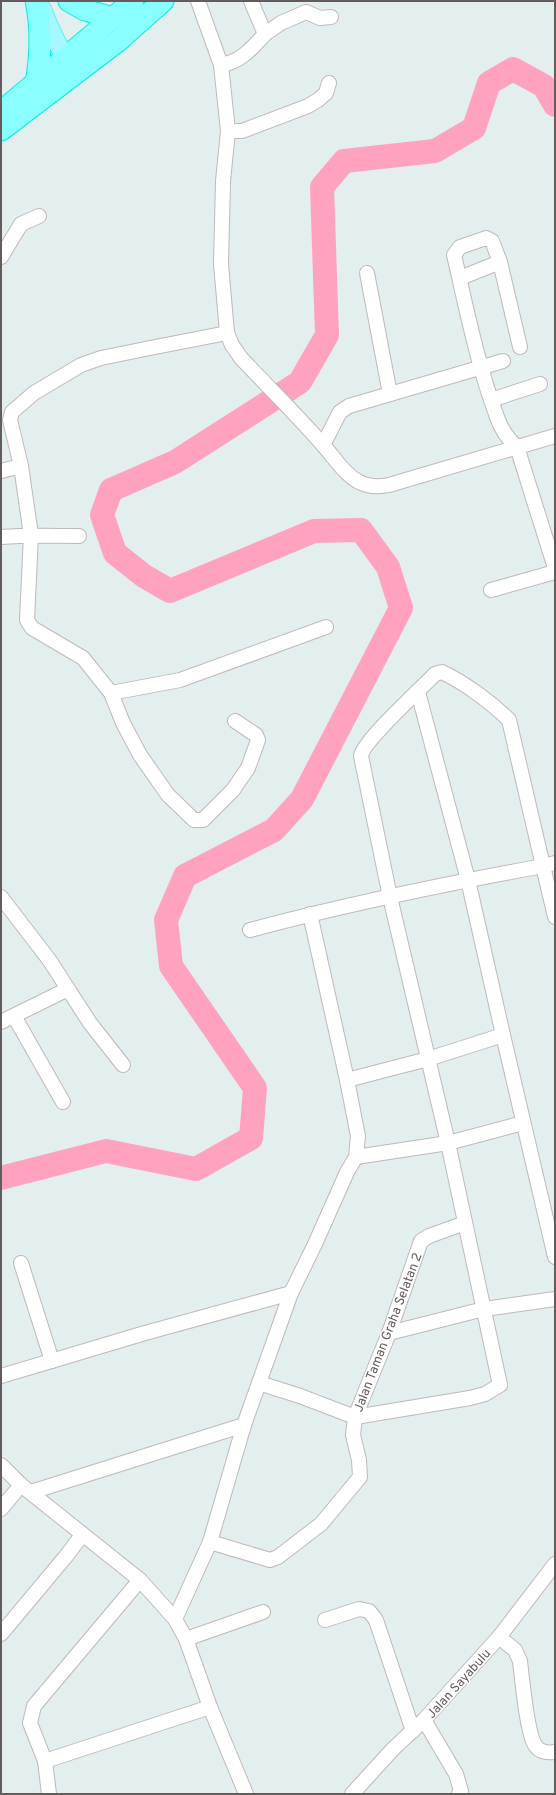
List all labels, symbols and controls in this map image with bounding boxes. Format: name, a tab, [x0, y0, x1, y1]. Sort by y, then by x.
street label: Jalan Taman Graha Selatan 2	[351, 1251, 427, 1414]
street label: Jalan Sayabulu	[424, 1646, 495, 1722]

